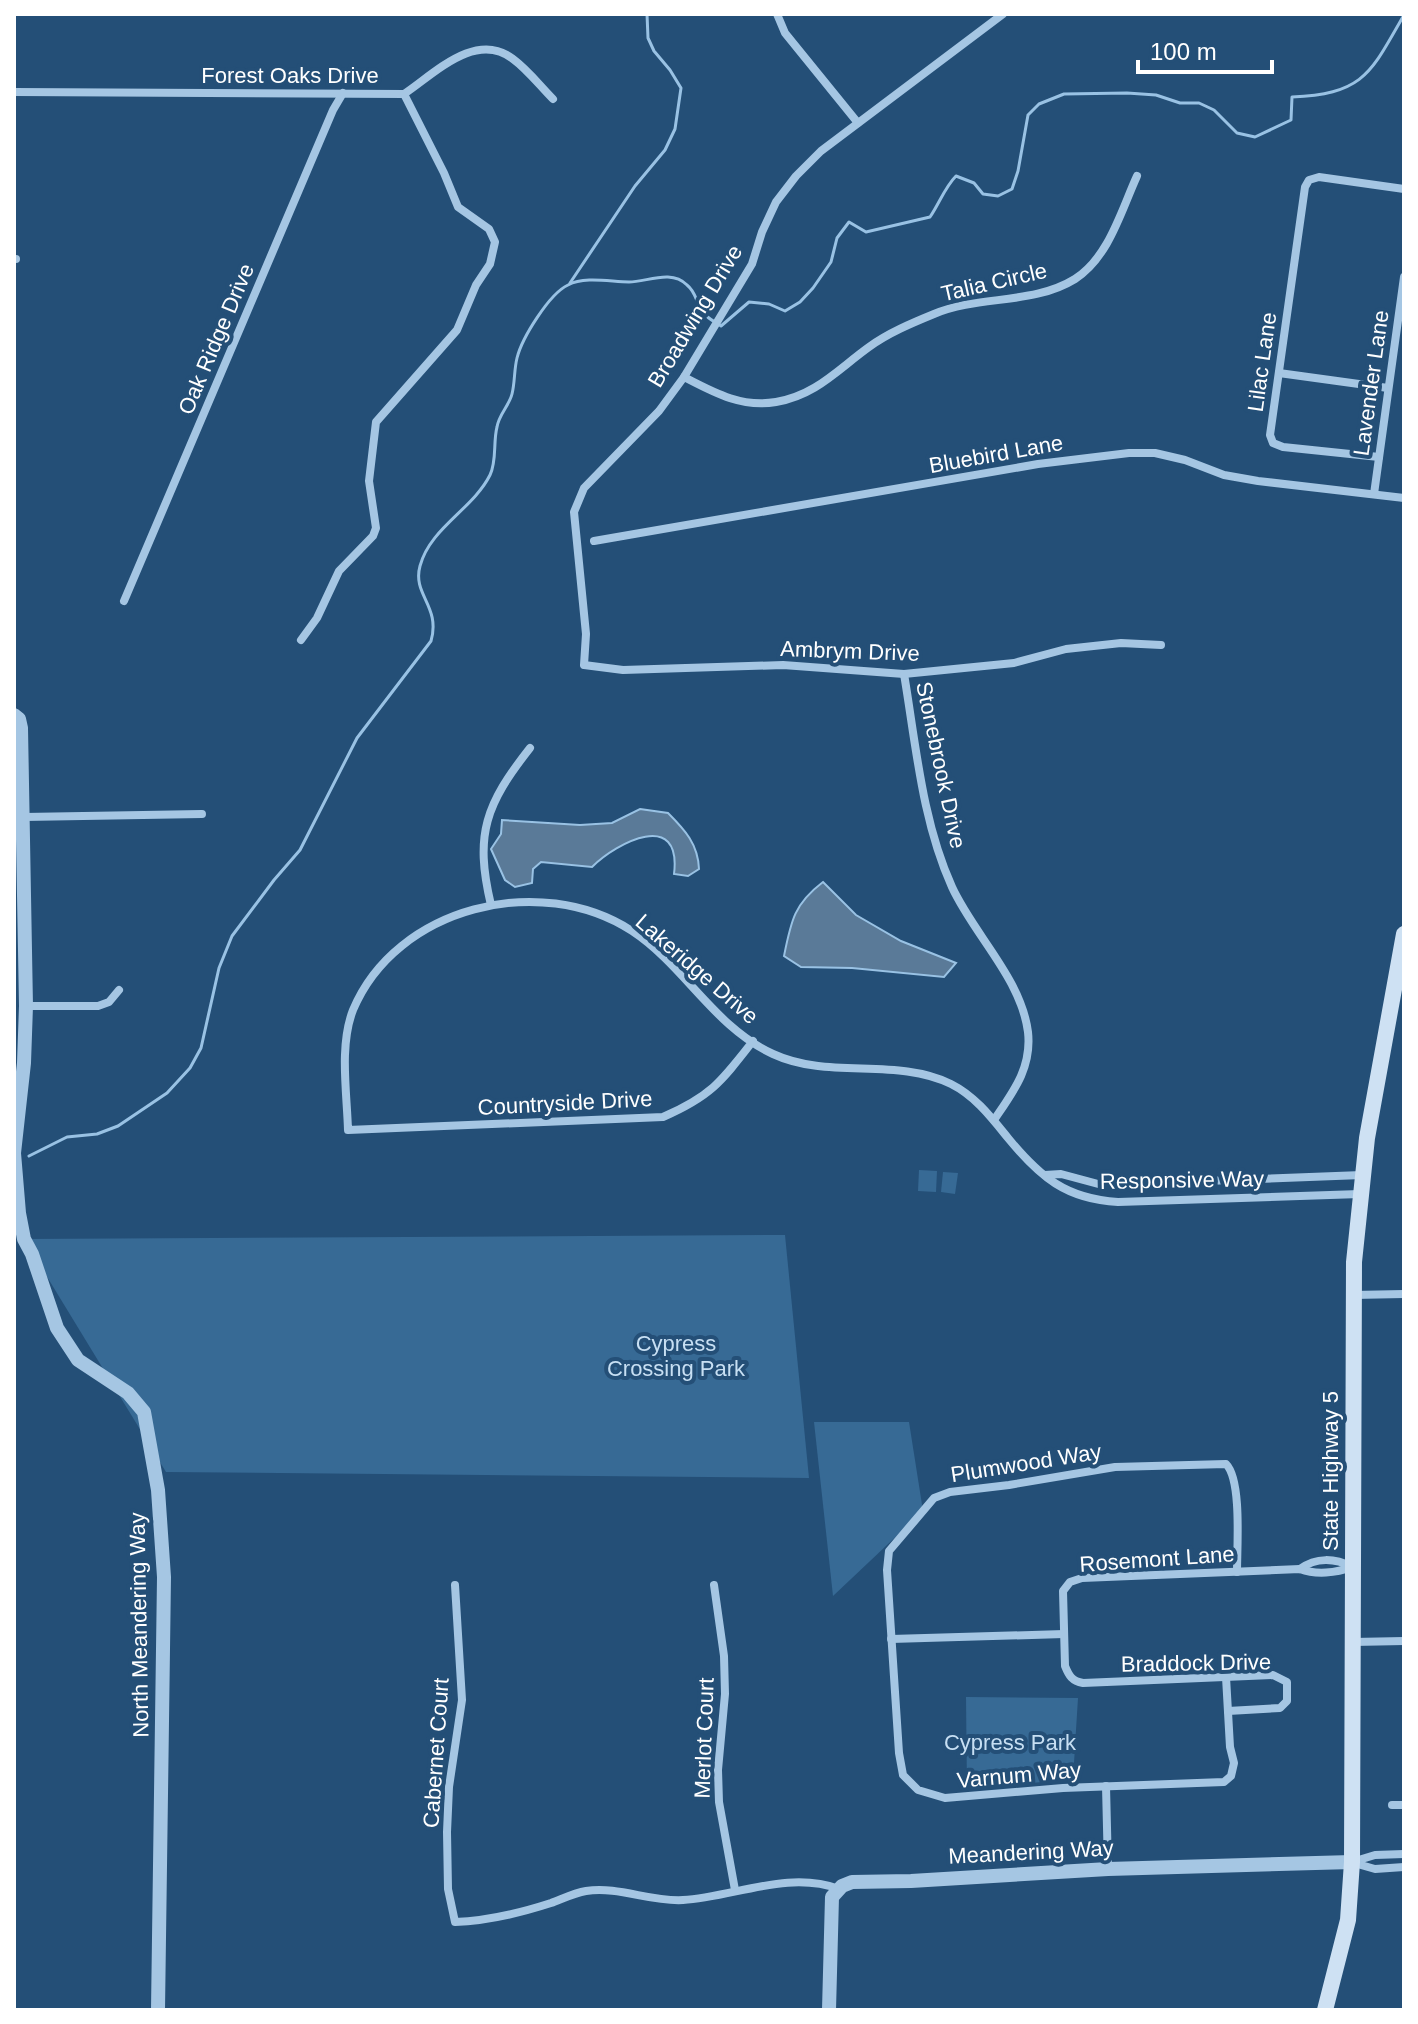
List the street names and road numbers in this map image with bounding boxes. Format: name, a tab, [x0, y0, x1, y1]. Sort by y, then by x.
street label: Forest Oaks Drive	[201, 63, 379, 88]
street label: Broadwing Drive	[643, 240, 747, 392]
street label: Talia Circle	[939, 258, 1049, 306]
street label: Oak Ridge Drive	[173, 260, 259, 418]
street label: Lavender Lane	[1348, 309, 1394, 457]
street label: Lilac Lane	[1243, 311, 1281, 413]
street label: Bluebird Lane	[927, 430, 1065, 478]
street label: Ambrym Drive	[780, 636, 920, 666]
street label: Stonebrook Drive	[911, 679, 971, 851]
street label: Lakeridge Drive	[631, 909, 763, 1029]
street label: Countryside Drive	[477, 1086, 653, 1120]
street label: Responsive Way	[1100, 1166, 1264, 1194]
street label: State Highway 5	[1318, 1391, 1343, 1551]
street label: Plumwood Way	[949, 1439, 1103, 1487]
street label: North Meandering Way	[125, 1512, 153, 1738]
street label: Rosemont Lane	[1079, 1541, 1235, 1577]
street label: Braddock Drive	[1121, 1649, 1271, 1677]
street label: Cabernet Court	[418, 1677, 454, 1829]
street label: Merlot Court	[689, 1677, 719, 1799]
street label: Varnum Way	[956, 1757, 1082, 1793]
street label: Meandering Way	[948, 1835, 1114, 1869]

